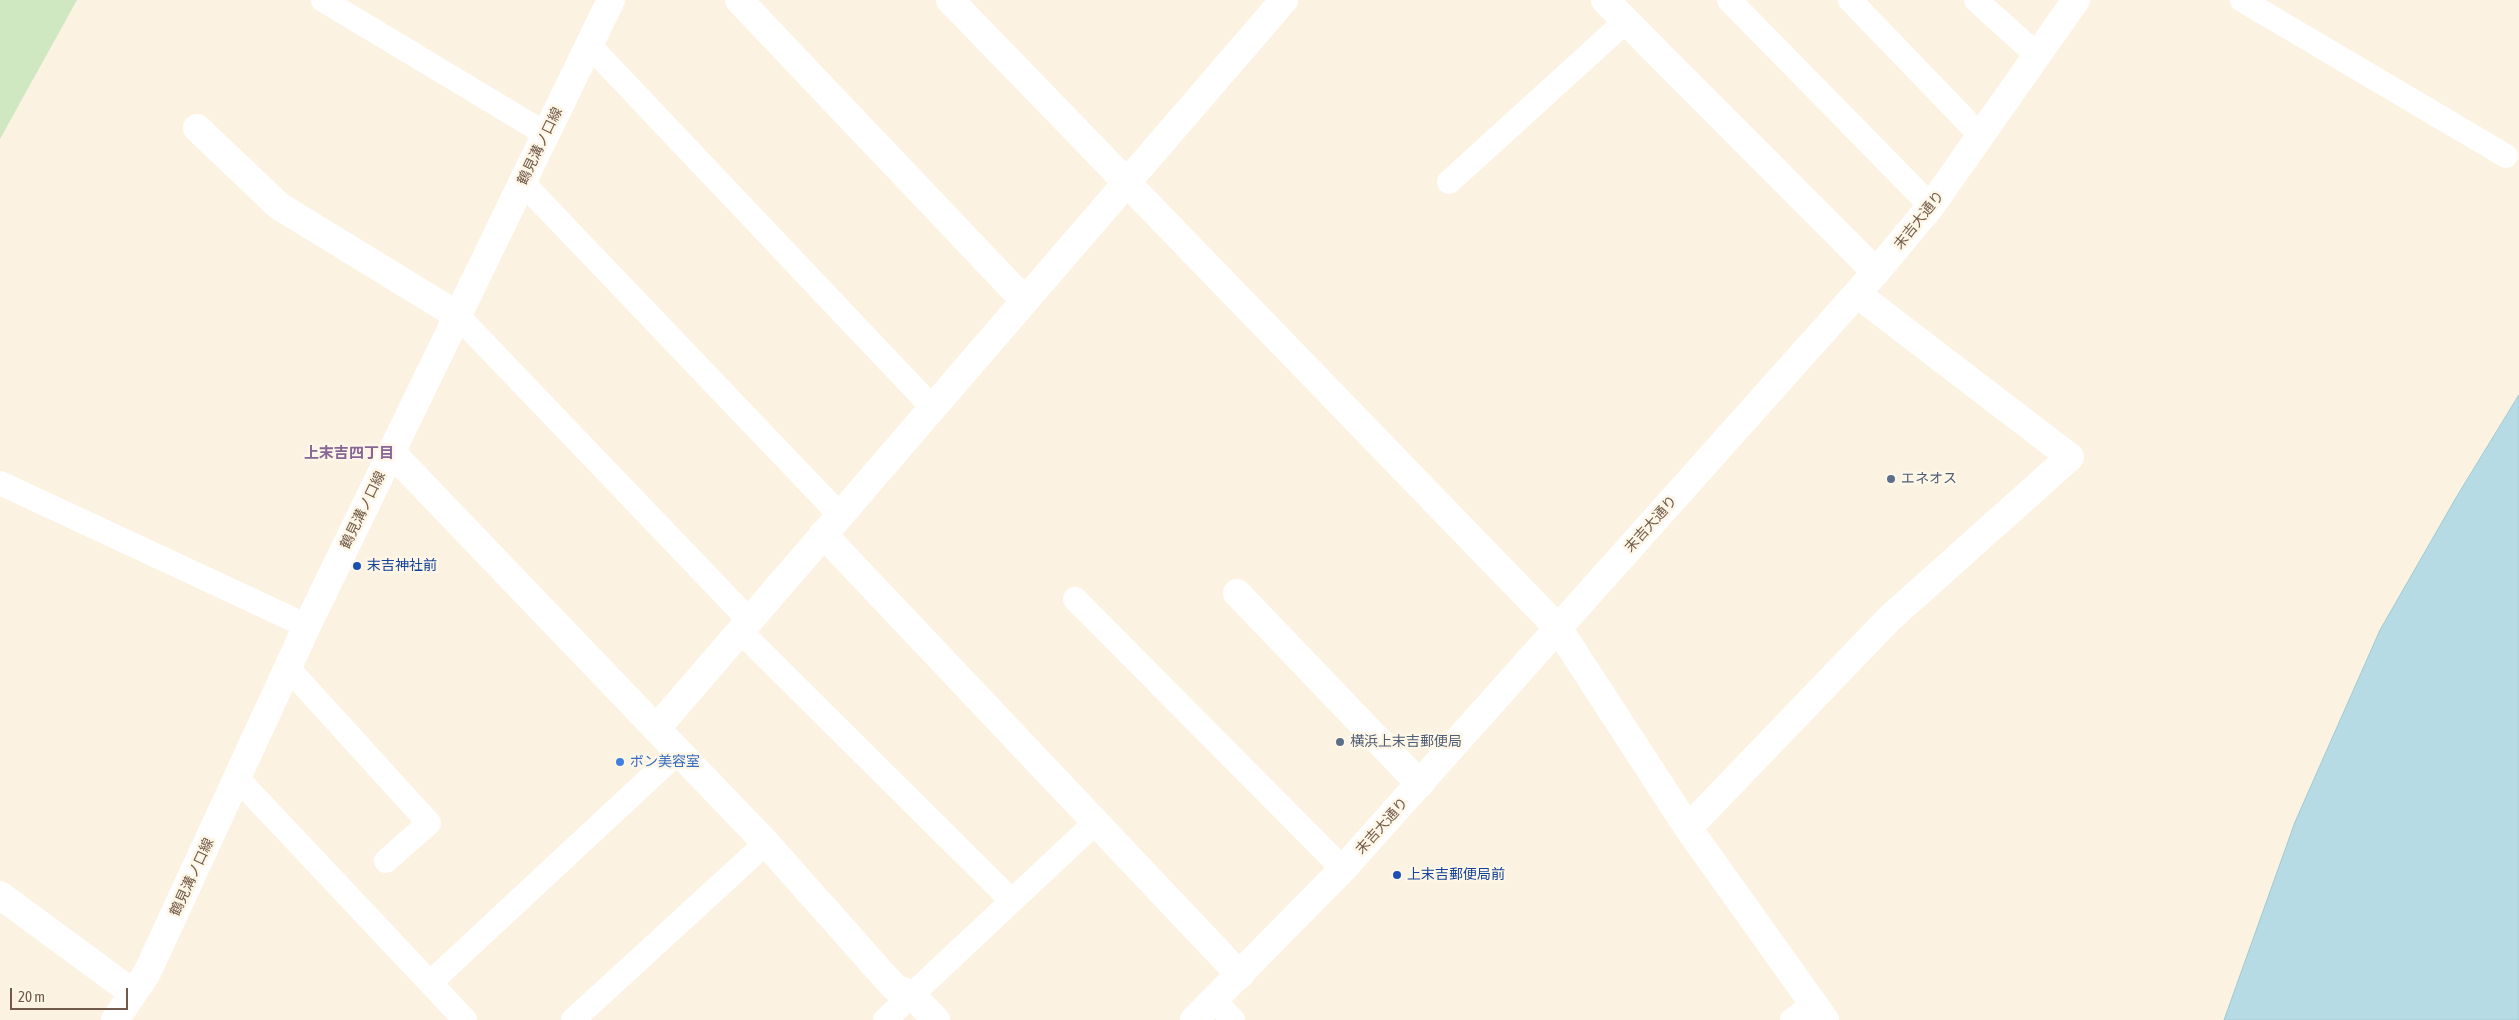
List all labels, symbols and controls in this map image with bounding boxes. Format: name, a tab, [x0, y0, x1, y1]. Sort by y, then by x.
street label: 鶴見溝ノ口線	[514, 105, 566, 187]
street label: 末吉大通り	[1890, 188, 1948, 252]
district label: 上末吉四丁目	[304, 444, 394, 462]
street label: 鶴見溝ノ口線	[337, 469, 389, 551]
place label: エネオス	[1901, 471, 1957, 487]
marker: エネオス	[1885, 473, 1897, 485]
street label: 末吉大通り	[1621, 492, 1681, 556]
place label: 末吉神社前	[367, 558, 437, 574]
marker: 末吉神社前	[351, 560, 363, 572]
place label: 横浜上末吉郵便局	[1350, 734, 1462, 750]
marker: 横浜上末吉郵便局	[1334, 736, 1346, 748]
place label: ボン美容室	[630, 754, 700, 770]
marker: ボン美容室	[614, 756, 626, 768]
street label: 末吉大通り	[1352, 794, 1412, 858]
street label: 鶴見溝ノ口線	[167, 835, 217, 919]
place label: 上末吉郵便局前	[1407, 867, 1505, 883]
marker: 上末吉郵便局前	[1391, 869, 1403, 881]
scale bar	[12, 978, 130, 1010]
text: 20 m	[18, 988, 45, 1005]

